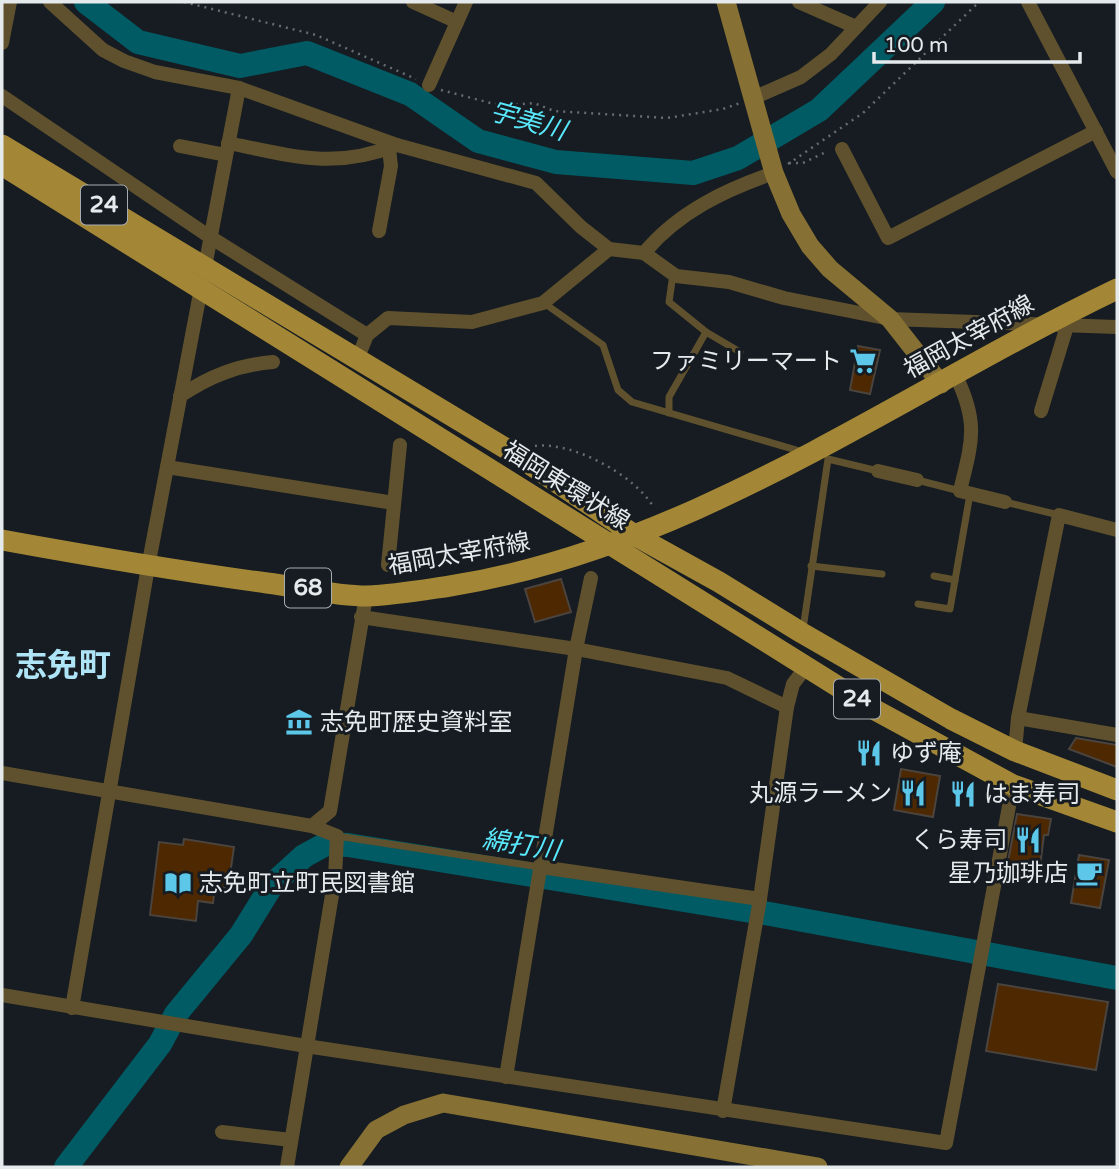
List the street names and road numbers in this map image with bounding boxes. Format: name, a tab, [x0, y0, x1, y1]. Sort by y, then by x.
road number: 24	[81, 186, 127, 224]
street label: 福岡太宰府線	[899, 289, 1039, 385]
street label: 福岡東環状線	[497, 436, 635, 536]
street label: 福岡太宰府線	[386, 527, 532, 581]
road number: 68	[285, 568, 331, 608]
road number: 24	[834, 680, 880, 719]

